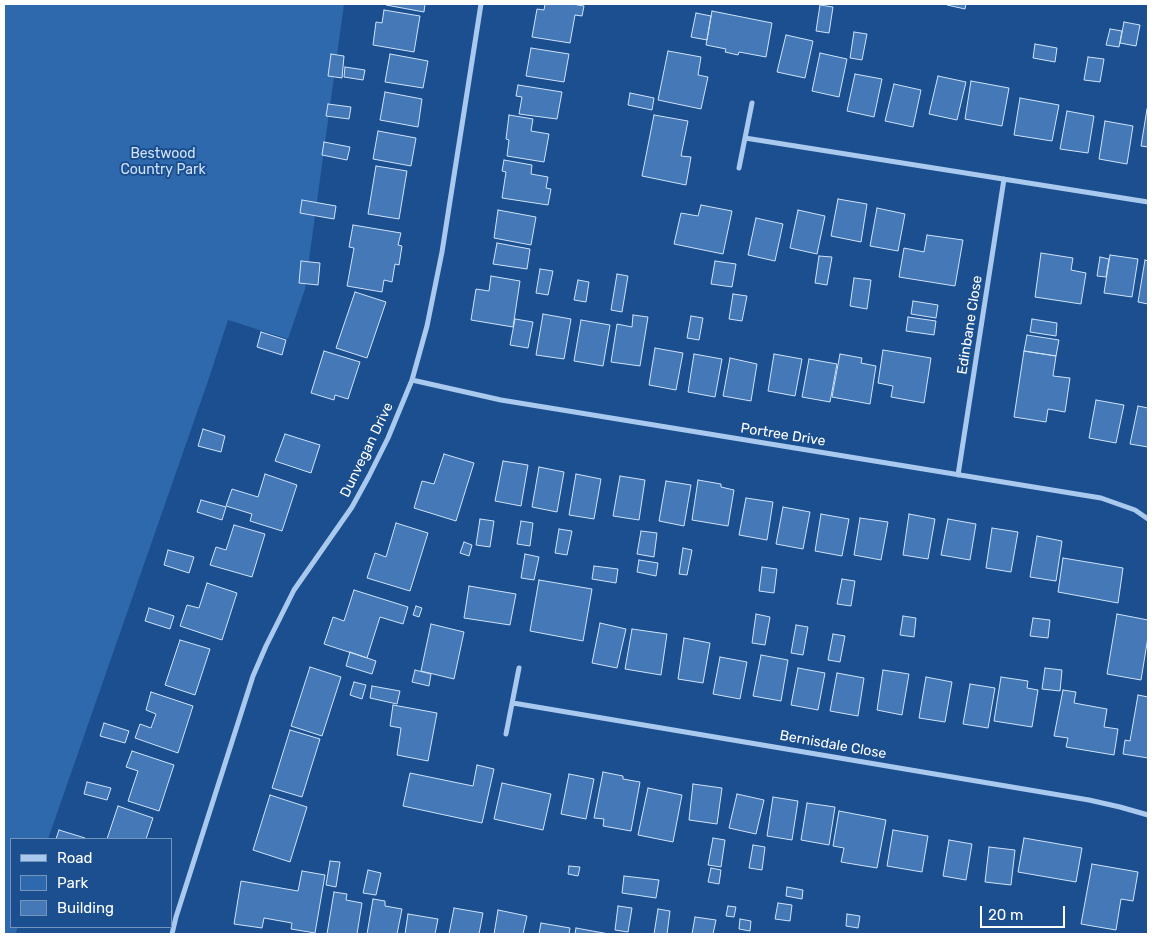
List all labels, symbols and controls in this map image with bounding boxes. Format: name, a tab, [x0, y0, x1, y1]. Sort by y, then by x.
park label: Bestwood Country Park	[120, 146, 206, 178]
street label: Edinbane Close	[954, 274, 986, 376]
street label: Dunvegan Drive	[337, 400, 397, 500]
street label: Portree Drive	[739, 420, 827, 450]
street label: Bernisdale Close	[778, 727, 888, 763]
legend	[10, 838, 172, 928]
text: Road	[57, 849, 93, 867]
text: Park	[57, 874, 88, 892]
scale bar	[982, 896, 1067, 928]
text: Building	[57, 899, 114, 917]
text: 20 m	[988, 906, 1023, 924]

